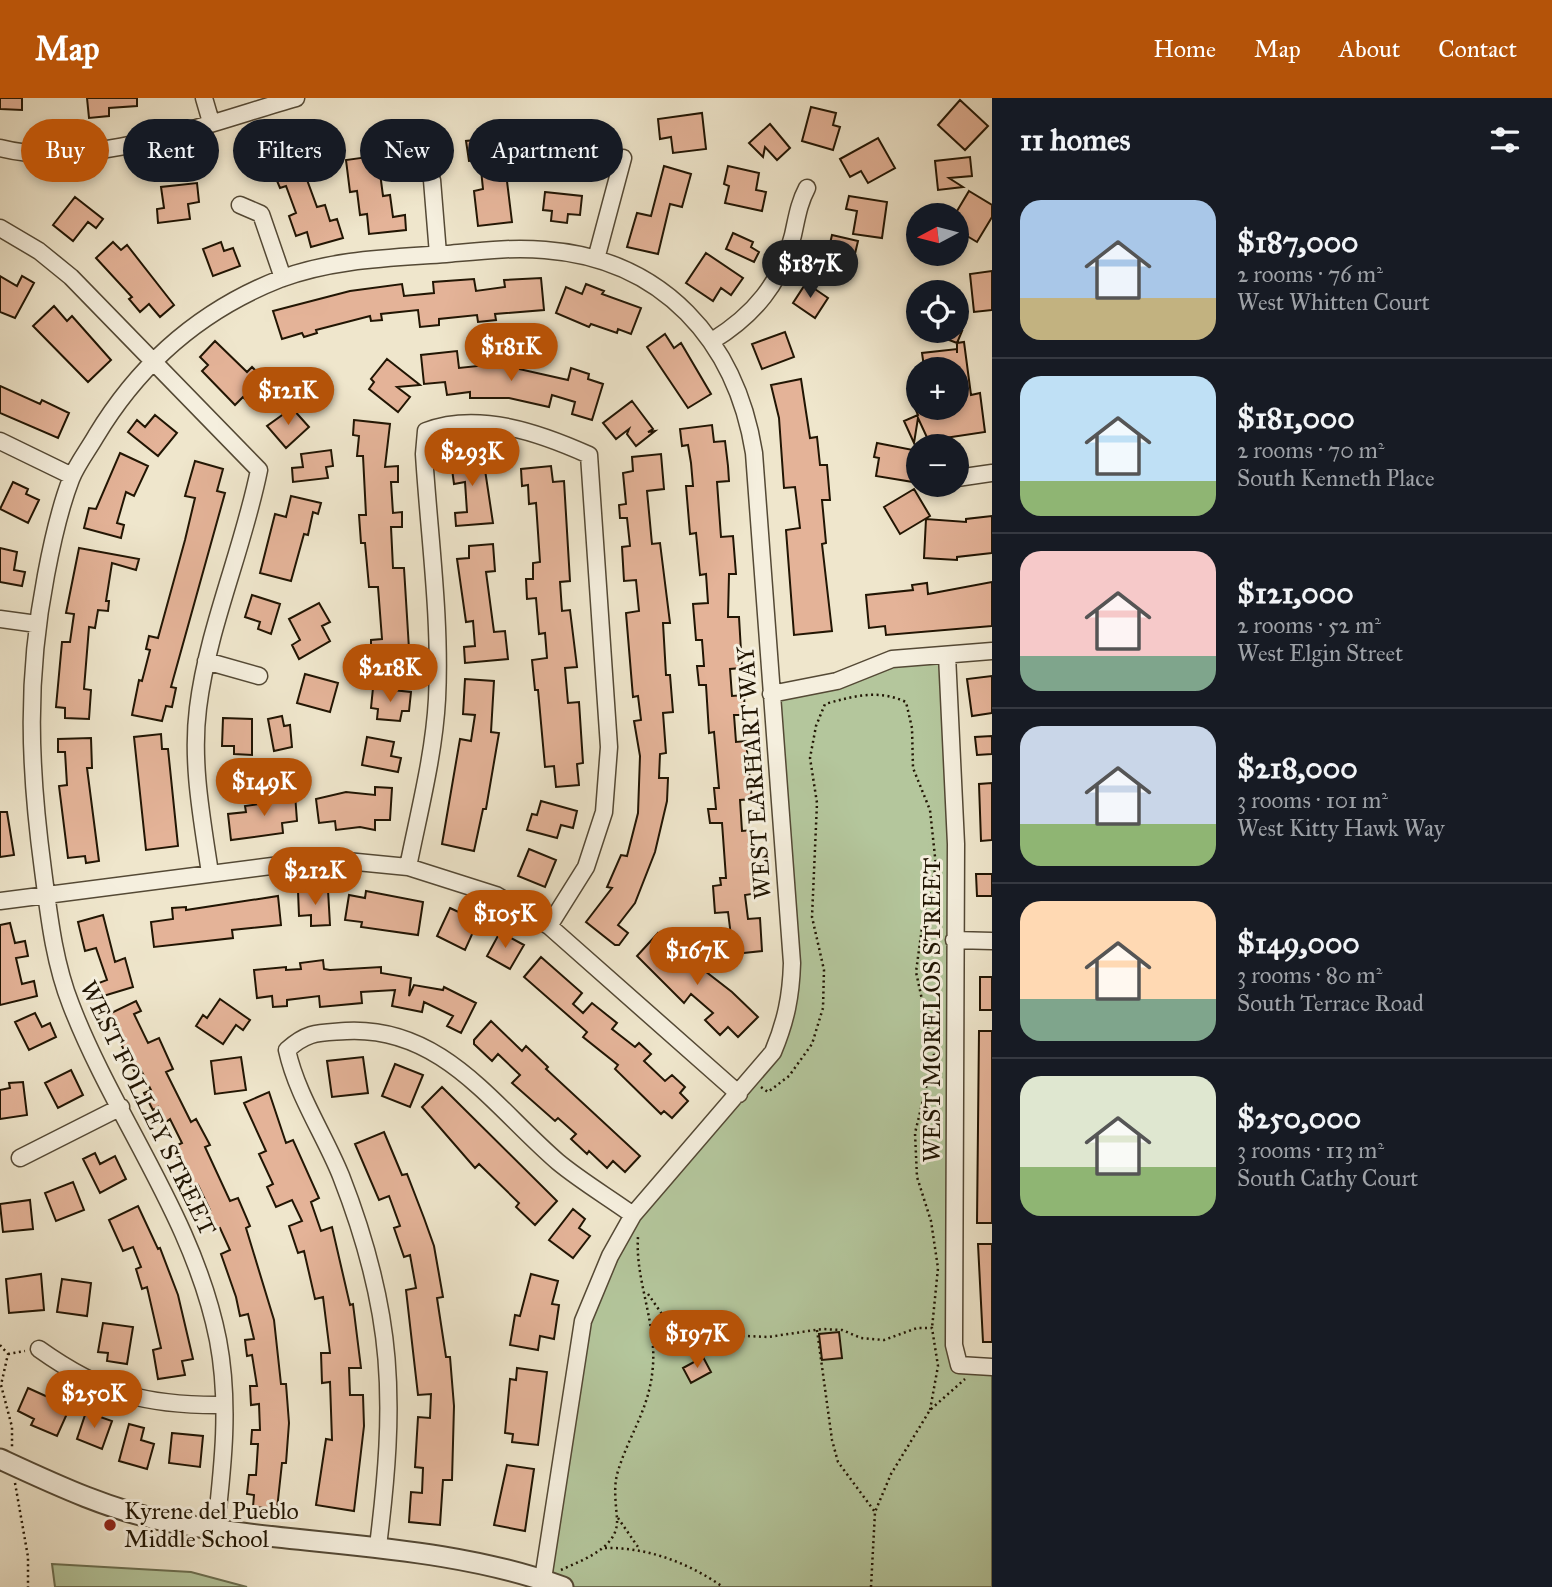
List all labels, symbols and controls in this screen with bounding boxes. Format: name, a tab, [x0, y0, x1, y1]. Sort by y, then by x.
text: Map	[35, 29, 99, 69]
text: Home	[1153, 34, 1216, 64]
text: Map	[1254, 34, 1301, 64]
text: About	[1339, 34, 1400, 64]
text: Contact	[1438, 34, 1517, 64]
chip: Buy	[21, 119, 109, 182]
chip: Rent	[123, 119, 219, 182]
chip: Filters	[233, 119, 346, 182]
chip: New	[360, 119, 454, 182]
chip: Apartment	[468, 119, 623, 182]
icon: filters	[1486, 121, 1524, 159]
text: 11 homes	[1020, 122, 1131, 158]
north arrow	[906, 203, 970, 266]
map controls	[906, 203, 969, 497]
text: $187,000	[1237, 224, 1359, 260]
icon: home	[1076, 228, 1160, 312]
pin: $187K	[761, 240, 859, 300]
text: $187K	[778, 249, 842, 277]
text: 2 rooms · 76 m²	[1237, 260, 1383, 288]
button: locate	[906, 280, 969, 343]
text: West Whitten Court	[1237, 288, 1430, 316]
pin: $181K	[462, 324, 560, 383]
text: $181K	[481, 332, 541, 360]
button: +	[906, 357, 969, 420]
pin: $121K	[239, 368, 337, 427]
text: $121K	[258, 376, 318, 404]
text: $181,000	[1237, 400, 1355, 436]
icon: home	[1076, 404, 1160, 488]
pin: $293K	[423, 428, 521, 488]
button: −	[906, 434, 969, 497]
text: 2 rooms · 70 m²	[1237, 436, 1385, 464]
text: $293K	[440, 437, 504, 465]
text: South Kenneth Place	[1237, 464, 1435, 492]
text: $121,000	[1237, 575, 1354, 611]
icon: home	[1076, 579, 1160, 663]
text: 2 rooms · 52 m²	[1237, 611, 1381, 639]
text: West Elgin Street	[1237, 639, 1403, 667]
pin: $218K	[341, 644, 439, 704]
street label: WEST EARHART WAY	[730, 645, 778, 900]
text: $218K	[359, 653, 421, 681]
text: $218,000	[1237, 750, 1358, 786]
icon: home	[1076, 754, 1160, 838]
pin: $149K	[215, 758, 313, 818]
text: $149K	[232, 767, 296, 795]
text: 3 rooms · 101 m²	[1237, 786, 1388, 814]
text: West Kitty Hawk Way	[1237, 814, 1444, 842]
pin: $212K	[266, 848, 364, 907]
text: $212K	[284, 856, 346, 884]
street label: WEST MORELOS STREET	[917, 858, 947, 1162]
pin: $105K	[456, 890, 554, 950]
text: $105K	[473, 899, 537, 927]
text: $149,000	[1237, 925, 1360, 961]
pin: $167K	[648, 928, 746, 987]
icon: home	[1076, 929, 1160, 1013]
text: $167K	[665, 936, 729, 964]
text: 3 rooms · 80 m²	[1237, 961, 1382, 989]
street label: WEST FOLLEY STREET	[73, 976, 223, 1240]
text: South Terrace Road	[1237, 989, 1424, 1017]
text: $250,000	[1237, 1100, 1361, 1136]
icon: home	[1076, 1104, 1160, 1188]
text: 3 rooms · 113 m²	[1237, 1136, 1384, 1164]
text: South Cathy Court	[1237, 1164, 1418, 1192]
pin: $197K	[648, 1310, 746, 1370]
text: $197K	[665, 1319, 729, 1347]
pin: $250K	[45, 1370, 143, 1430]
text: $250K	[61, 1379, 127, 1407]
place label: Kyrene del Pueblo Middle School	[124, 1496, 299, 1554]
marker: Kyrene del Pueblo Middle School	[102, 1517, 118, 1533]

